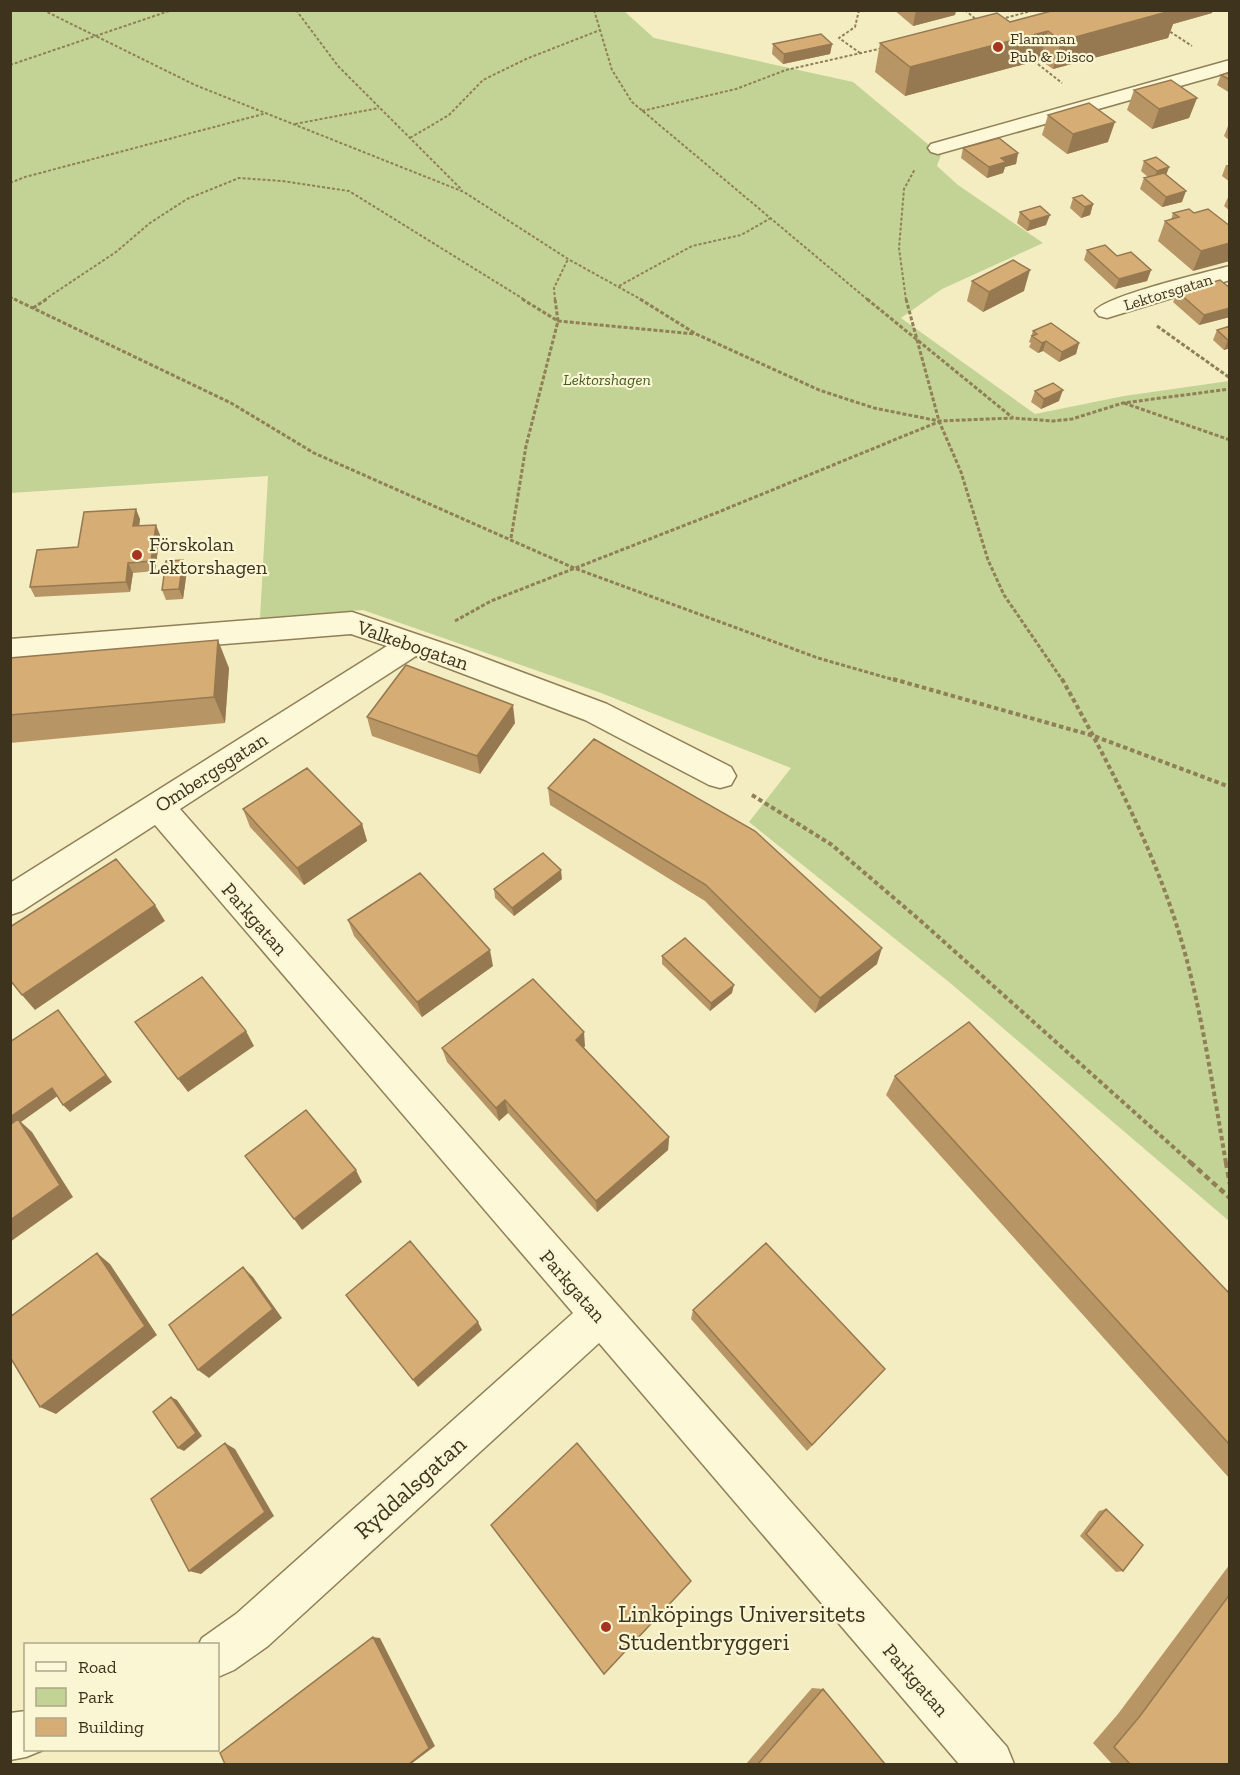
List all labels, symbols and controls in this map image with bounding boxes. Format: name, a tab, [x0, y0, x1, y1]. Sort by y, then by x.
place label: Flamman Pub & Disco	[1010, 29, 1094, 66]
marker: Flamman Pub & Disco	[991, 40, 1005, 54]
street label: Lektorsgatan	[1121, 269, 1215, 314]
park label: Lektorshagen	[563, 370, 651, 389]
place label: Förskolan Lektorshagen	[149, 532, 268, 579]
marker: Förskolan Lektorshagen	[130, 548, 144, 562]
street label: Valkebogatan	[353, 614, 472, 675]
street label: Ombergsgatan	[150, 726, 272, 817]
street label: Parkgatan	[217, 878, 293, 961]
street label: Parkgatan	[535, 1245, 611, 1328]
street label: Ryddalsgatan	[348, 1429, 472, 1545]
place label: Linköpings Universitets Studentbryggeri	[618, 1599, 866, 1656]
marker: Linköpings Universitets Studentbryggeri	[599, 1620, 613, 1634]
street label: Parkgatan	[878, 1639, 954, 1722]
legend	[24, 1643, 219, 1751]
text: Road	[78, 1656, 117, 1678]
text: Park	[78, 1686, 114, 1708]
text: Building	[78, 1716, 144, 1738]

